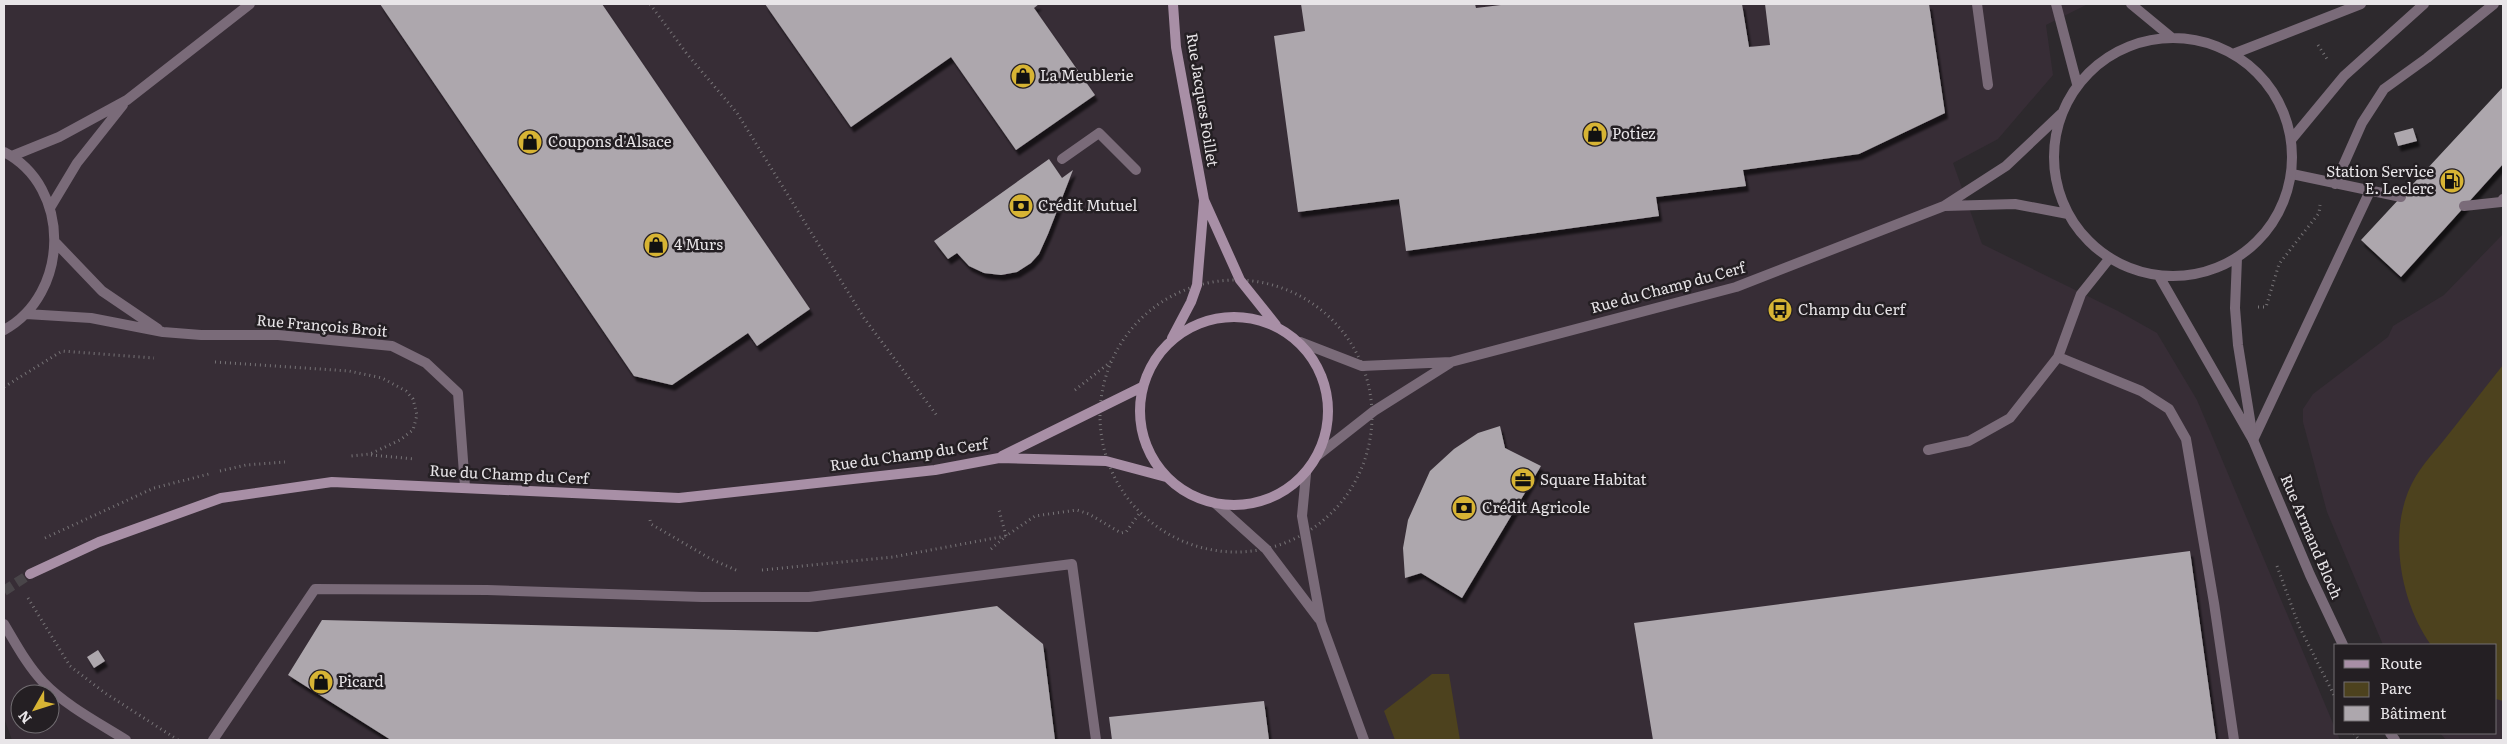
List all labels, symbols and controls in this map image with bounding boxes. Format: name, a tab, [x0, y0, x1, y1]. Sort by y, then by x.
street label: Rue Jacques Foillet	[1182, 31, 1225, 168]
shop icon: La Meublerie	[1010, 63, 1036, 89]
place label: La Meublerie	[1040, 63, 1134, 86]
shop icon: Potiez	[1582, 121, 1608, 147]
place label: Potiez	[1612, 121, 1656, 144]
shop icon: Coupons d'Alsace	[517, 129, 543, 155]
place label: Coupons d'Alsace	[548, 129, 672, 152]
place label: Station Service E. Leclerc	[2326, 159, 2435, 199]
fuel station icon: Station Service E. Leclerc	[2439, 168, 2465, 194]
bank icon: Crédit Mutuel	[1008, 193, 1034, 219]
place label: Crédit Mutuel	[1038, 193, 1137, 216]
shop icon: 4 Murs	[643, 232, 669, 258]
place label: 4 Murs	[674, 232, 723, 255]
street label: Rue du Champ du Cerf	[1588, 255, 1749, 318]
bus stop icon: Champ du Cerf	[1767, 297, 1793, 323]
place label: Champ du Cerf	[1798, 297, 1907, 320]
street label: Rue François Broit	[256, 307, 389, 342]
street label: Rue du Champ du Cerf	[828, 431, 990, 476]
street label: Rue du Champ du Cerf	[429, 458, 590, 489]
office icon: Square Habitat	[1510, 467, 1536, 493]
place label: Square Habitat	[1540, 467, 1647, 490]
street label: Rue Armand Bloch	[2276, 470, 2349, 603]
bank icon: Crédit Agricole	[1451, 495, 1477, 521]
place label: Crédit Agricole	[1482, 495, 1590, 518]
legend	[2334, 644, 2497, 734]
text: Route	[2380, 651, 2422, 674]
shop icon: Picard	[308, 669, 334, 695]
place label: Picard	[338, 669, 384, 692]
text: Parc	[2380, 676, 2412, 699]
north arrow	[10, 684, 60, 734]
text: Bâtiment	[2380, 701, 2446, 724]
text: N	[12, 707, 36, 729]

